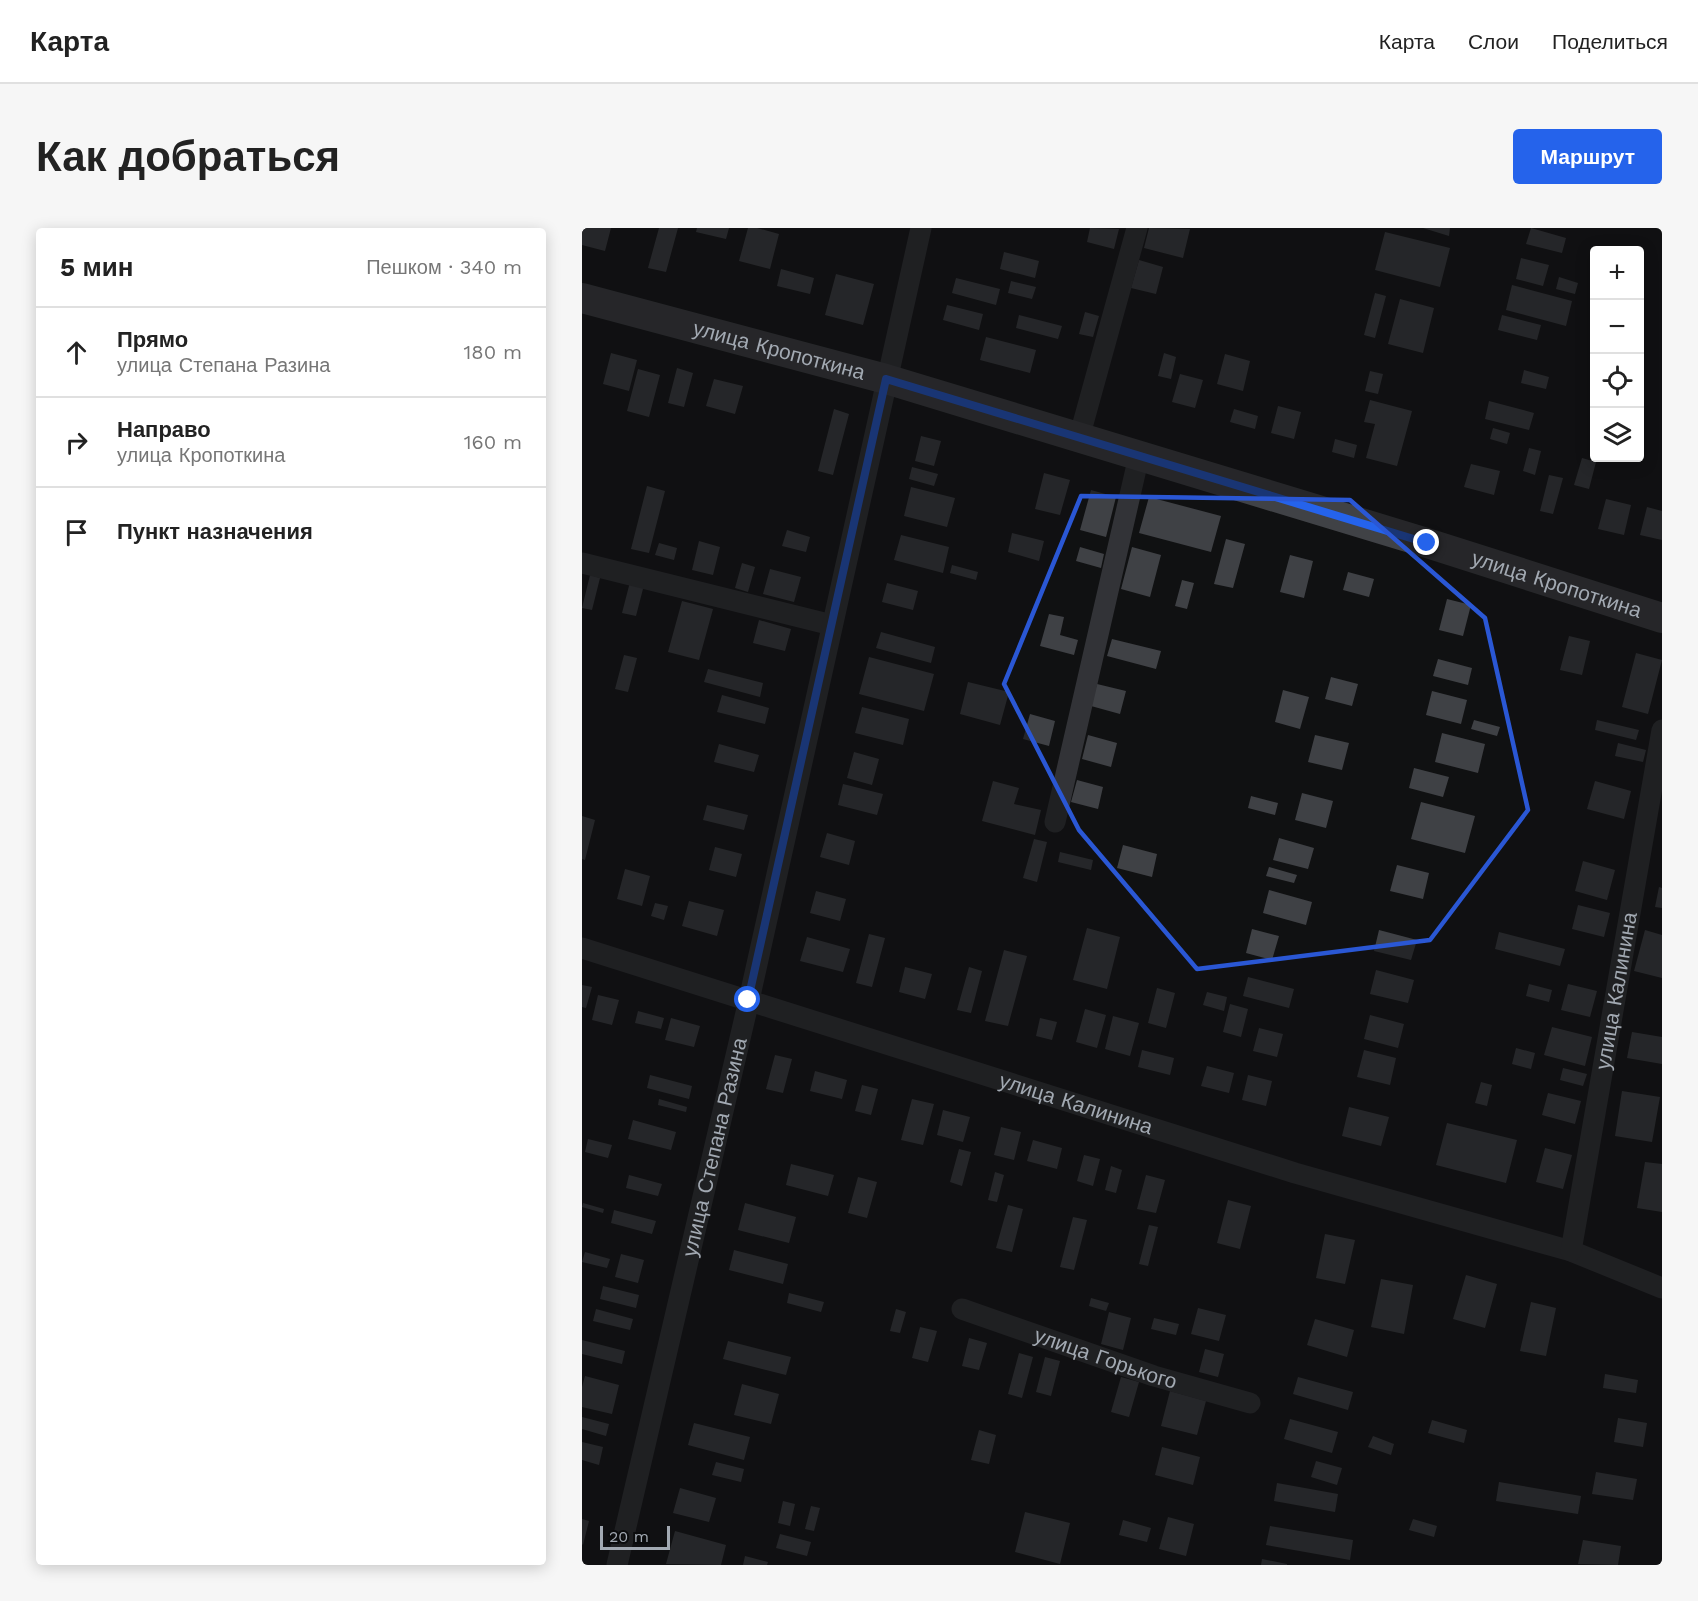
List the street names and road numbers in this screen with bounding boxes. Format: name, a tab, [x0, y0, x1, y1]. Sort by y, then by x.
street label: улица Кропоткина	[691, 315, 868, 385]
street label: улица Кропоткина	[1469, 545, 1645, 623]
street label: улица Калинина	[1590, 910, 1642, 1072]
street label: улица Степана Разина	[676, 1035, 752, 1259]
street label: улица Калинина	[996, 1067, 1156, 1139]
street label: улица Горького	[1031, 1322, 1180, 1394]

